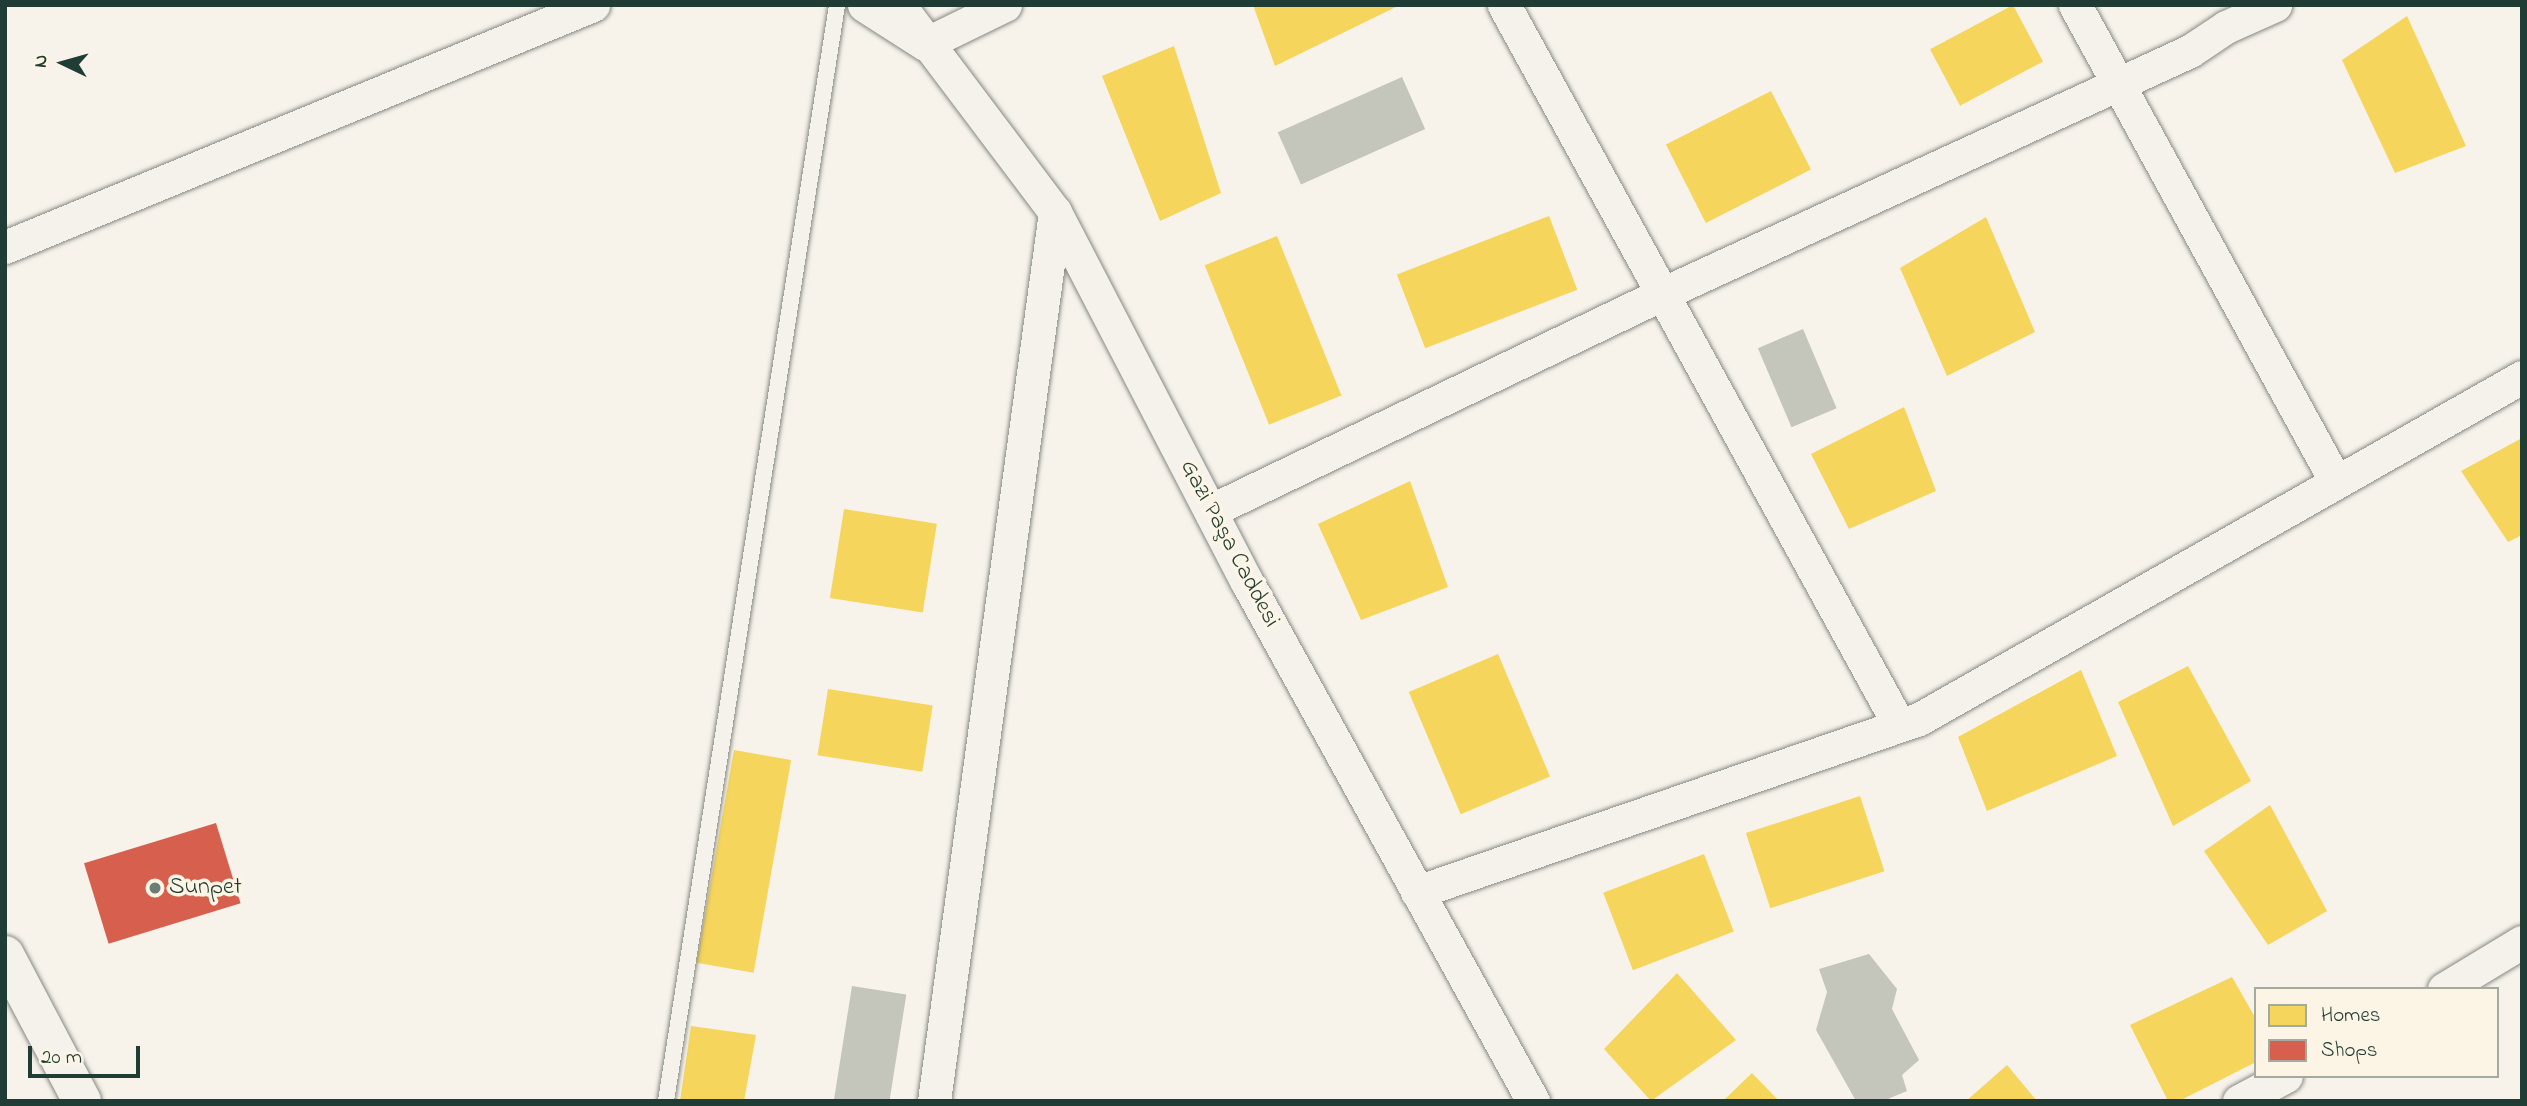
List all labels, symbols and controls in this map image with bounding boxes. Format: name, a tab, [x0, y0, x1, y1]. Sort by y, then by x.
north arrow	[28, 28, 98, 98]
text: N	[28, 54, 56, 69]
street label: Gazi Paşa Caddesi	[1173, 455, 1285, 633]
place label: Sunpet	[169, 874, 242, 902]
marker: Sunpet	[147, 880, 163, 896]
legend	[2254, 987, 2499, 1078]
text: Homes	[2321, 1001, 2381, 1031]
scale bar	[32, 1032, 144, 1076]
text: Shops	[2321, 1036, 2378, 1066]
text: 20 m	[41, 1043, 82, 1073]

